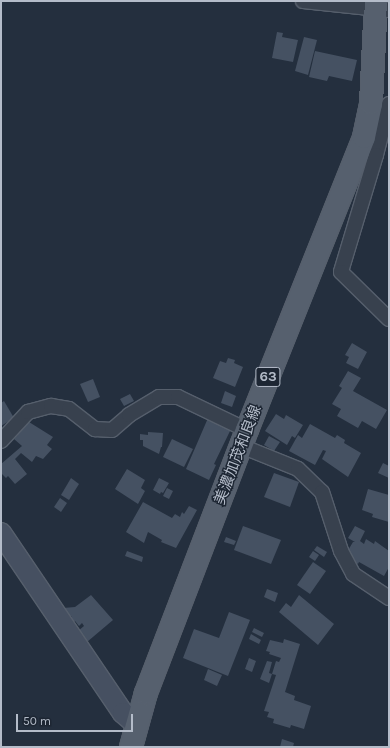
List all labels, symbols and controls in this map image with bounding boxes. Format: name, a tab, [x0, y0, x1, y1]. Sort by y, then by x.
road number: 63	[255, 365, 281, 389]
street label: 美濃加茂和良線	[211, 403, 265, 507]
scale bar	[18, 706, 135, 732]
text: 50 m	[23, 714, 51, 728]

